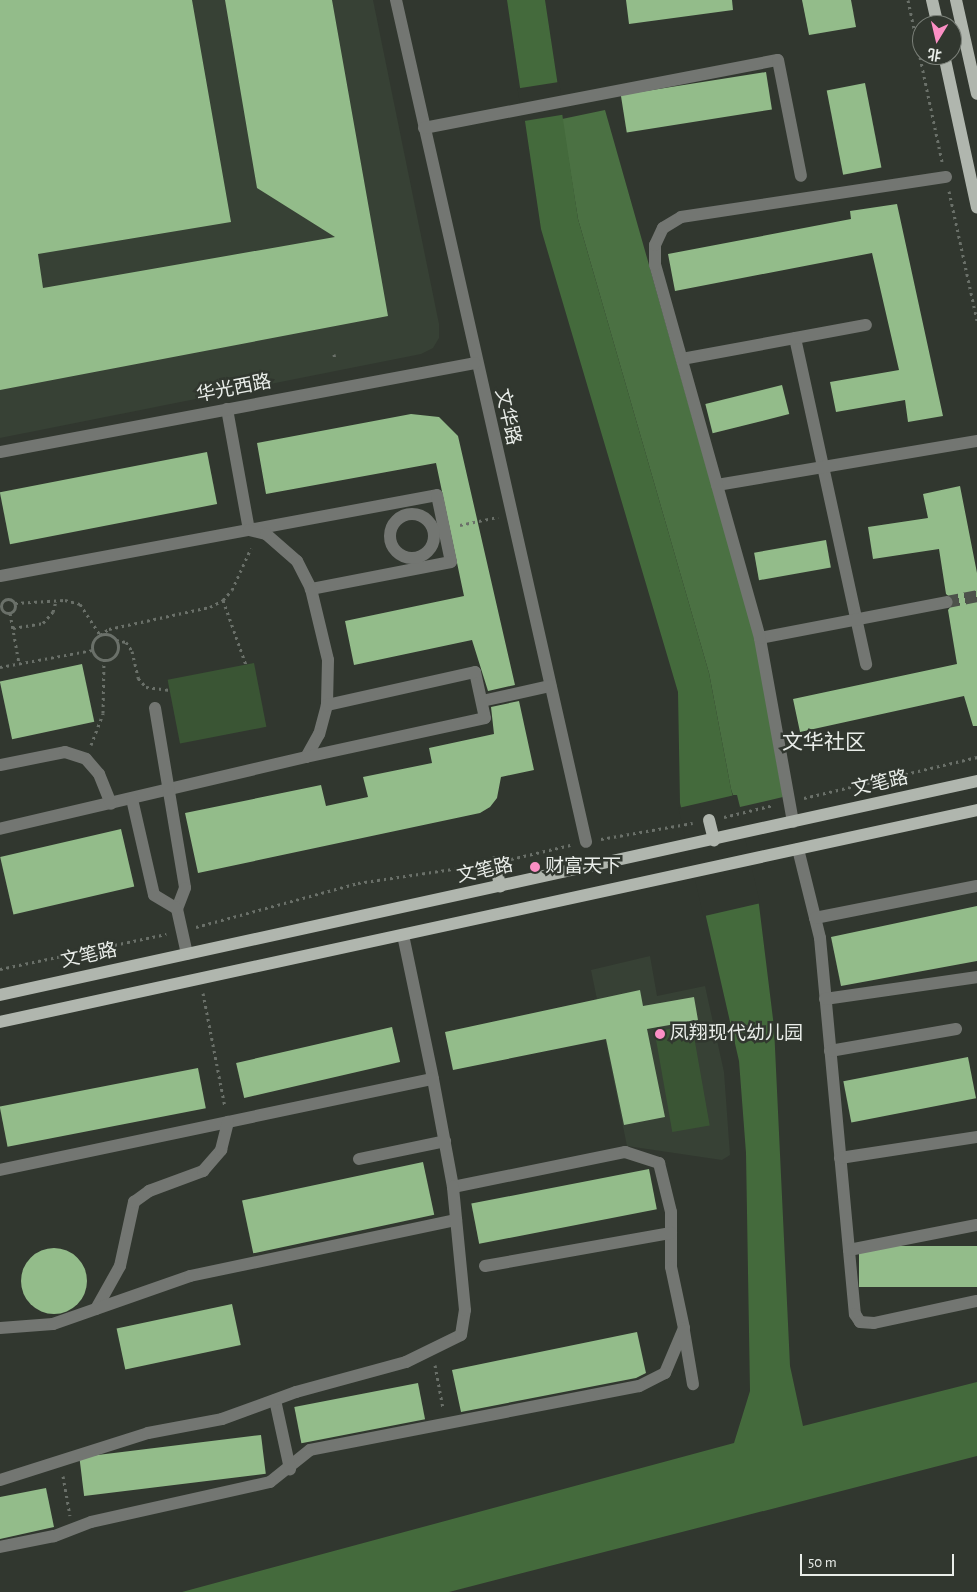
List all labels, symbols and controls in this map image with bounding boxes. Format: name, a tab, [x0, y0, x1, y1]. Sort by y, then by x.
north arrow	[912, 15, 962, 65]
text: 北	[927, 46, 943, 62]
street label: 华光西路	[195, 371, 273, 407]
street label: 文华路	[489, 387, 525, 447]
district label: 文华社区	[782, 730, 866, 756]
street label: 文笔路	[850, 766, 910, 802]
street label: 文笔路	[455, 854, 515, 888]
place label: 财富天下	[545, 856, 621, 878]
marker: 财富天下	[529, 861, 541, 873]
street label: 文笔路	[59, 939, 119, 973]
place label: 凤翔现代幼儿园	[670, 1023, 803, 1045]
marker: 凤翔现代幼儿园	[654, 1028, 666, 1040]
scale bar	[802, 1544, 956, 1576]
text: 50 m	[808, 1555, 837, 1570]

